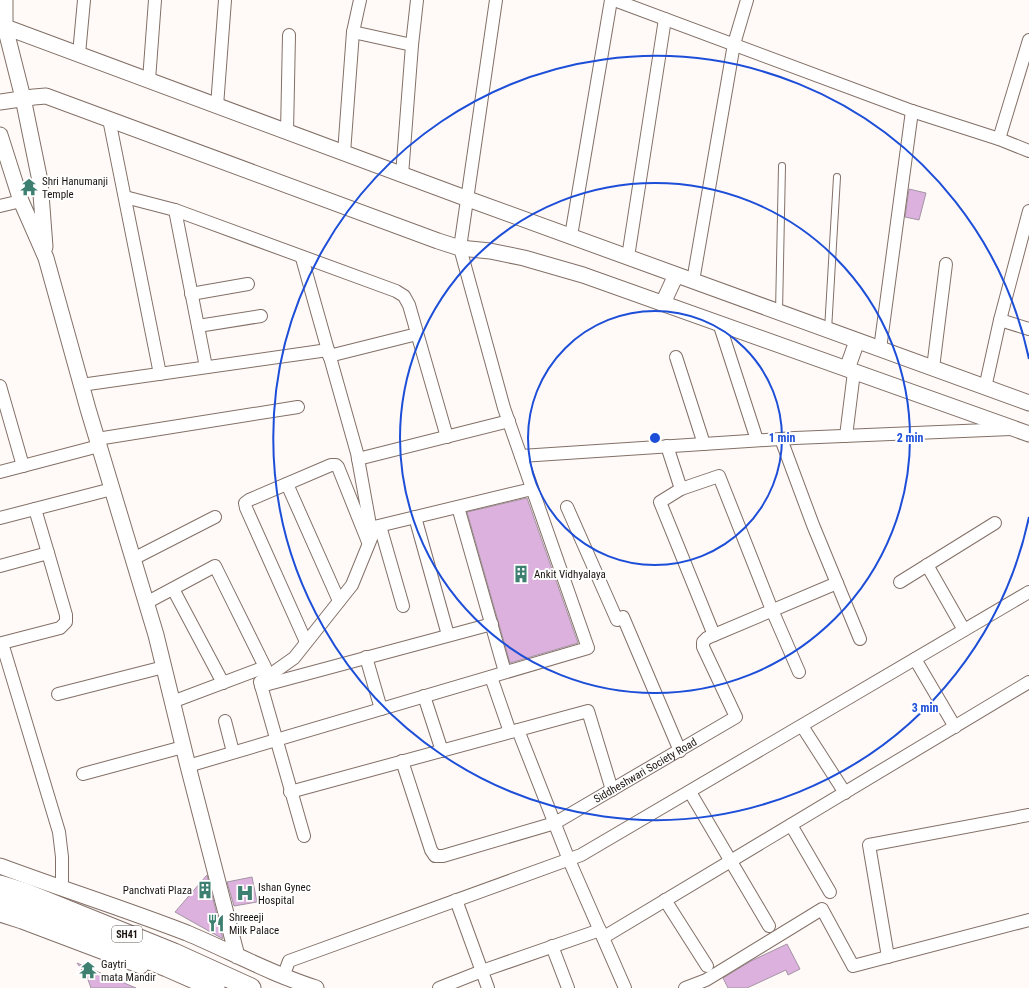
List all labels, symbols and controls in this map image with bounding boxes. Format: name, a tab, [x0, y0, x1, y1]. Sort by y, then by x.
place label: Shri Hanumanji Temple	[42, 175, 108, 201]
temple icon: Shri Hanumanji Temple	[19, 177, 39, 197]
centre of rings	[648, 431, 662, 445]
text: 1 min	[769, 431, 795, 445]
text: 2 min	[897, 431, 923, 445]
building icon: Ankit Vidhyalaya	[511, 564, 531, 584]
place label: Ankit Vidhyalaya	[534, 568, 606, 581]
text: 3 min	[912, 701, 938, 715]
street label: Siddheshwari Society Road	[591, 735, 699, 806]
building icon: Panchvati Plaza	[195, 880, 215, 900]
place label: Ishan Gynec Hospital	[258, 881, 311, 907]
hospital icon: Ishan Gynec Hospital	[235, 883, 255, 903]
place label: Panchvati Plaza	[123, 884, 192, 897]
place label: Shreeeji Milk Palace	[229, 911, 279, 937]
restaurant icon: Shreeeji Milk Palace	[206, 913, 226, 933]
road number: SH41	[112, 926, 142, 942]
place label: Gaytri mata Mandir	[101, 958, 156, 984]
temple icon: Gaytri mata Mandir	[78, 960, 98, 980]

